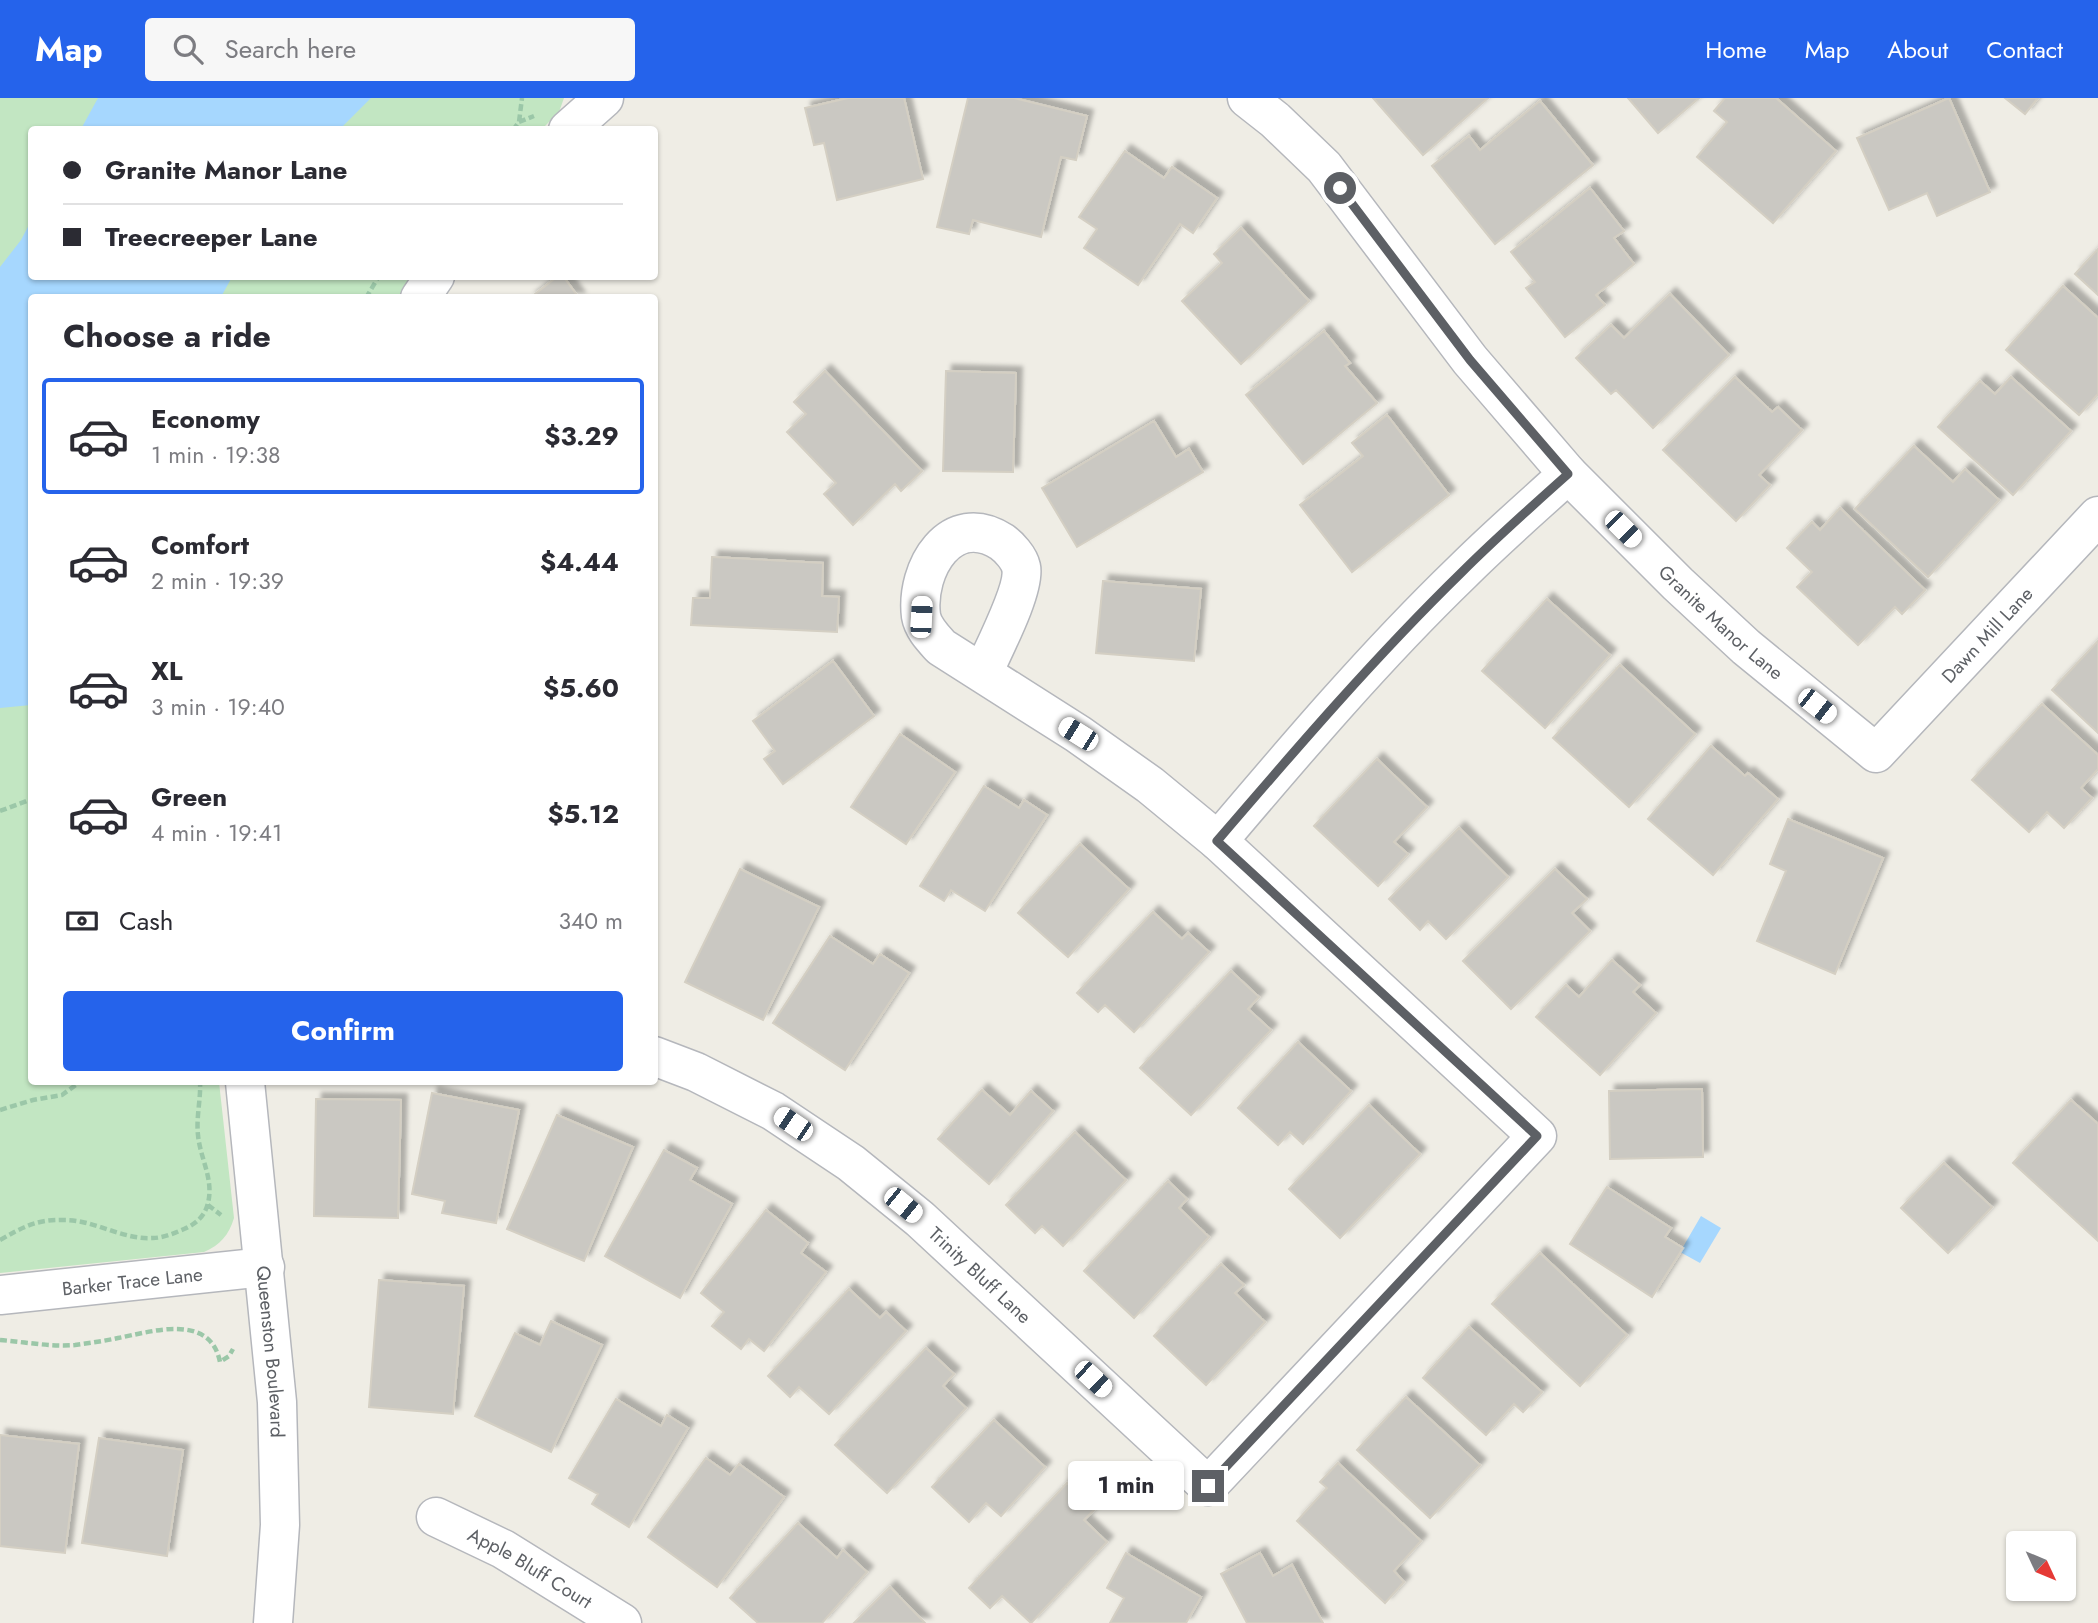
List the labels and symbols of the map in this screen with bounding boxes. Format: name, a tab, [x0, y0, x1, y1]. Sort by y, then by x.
route start	[1324, 172, 1356, 204]
car	[1601, 507, 1646, 551]
street label: Granite Manor Lane	[1652, 559, 1789, 686]
street label: Dawn Mill Lane	[1935, 581, 2039, 689]
car	[910, 595, 933, 639]
car	[1794, 685, 1841, 727]
car	[1055, 714, 1102, 754]
car	[770, 1104, 817, 1144]
car	[881, 1184, 926, 1226]
street label: Trinity Bluff Lane	[923, 1221, 1037, 1330]
street label: Barker Trace Lane	[61, 1261, 204, 1302]
street label: Queenston Boulevard	[249, 1264, 291, 1438]
car	[1071, 1357, 1116, 1401]
callout: 1 min	[1068, 1462, 1184, 1510]
route end	[1192, 1470, 1224, 1502]
street label: Apple Bluff Court	[463, 1521, 598, 1615]
north arrow	[2006, 1531, 2076, 1601]

